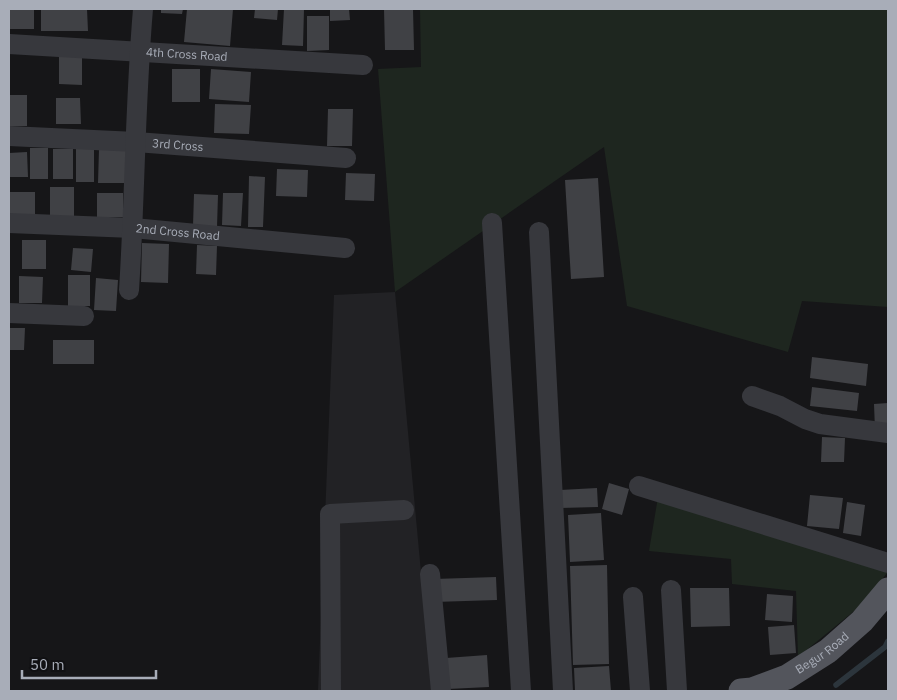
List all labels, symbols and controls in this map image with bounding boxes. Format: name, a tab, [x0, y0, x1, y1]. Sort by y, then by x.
street label: 4th Cross Road	[145, 44, 228, 64]
street label: 3rd Cross	[152, 135, 204, 154]
street label: 2nd Cross Road	[135, 220, 221, 243]
street label: Begur Road	[792, 628, 852, 677]
scale bar	[22, 648, 156, 680]
text: 50 m	[30, 655, 65, 674]

